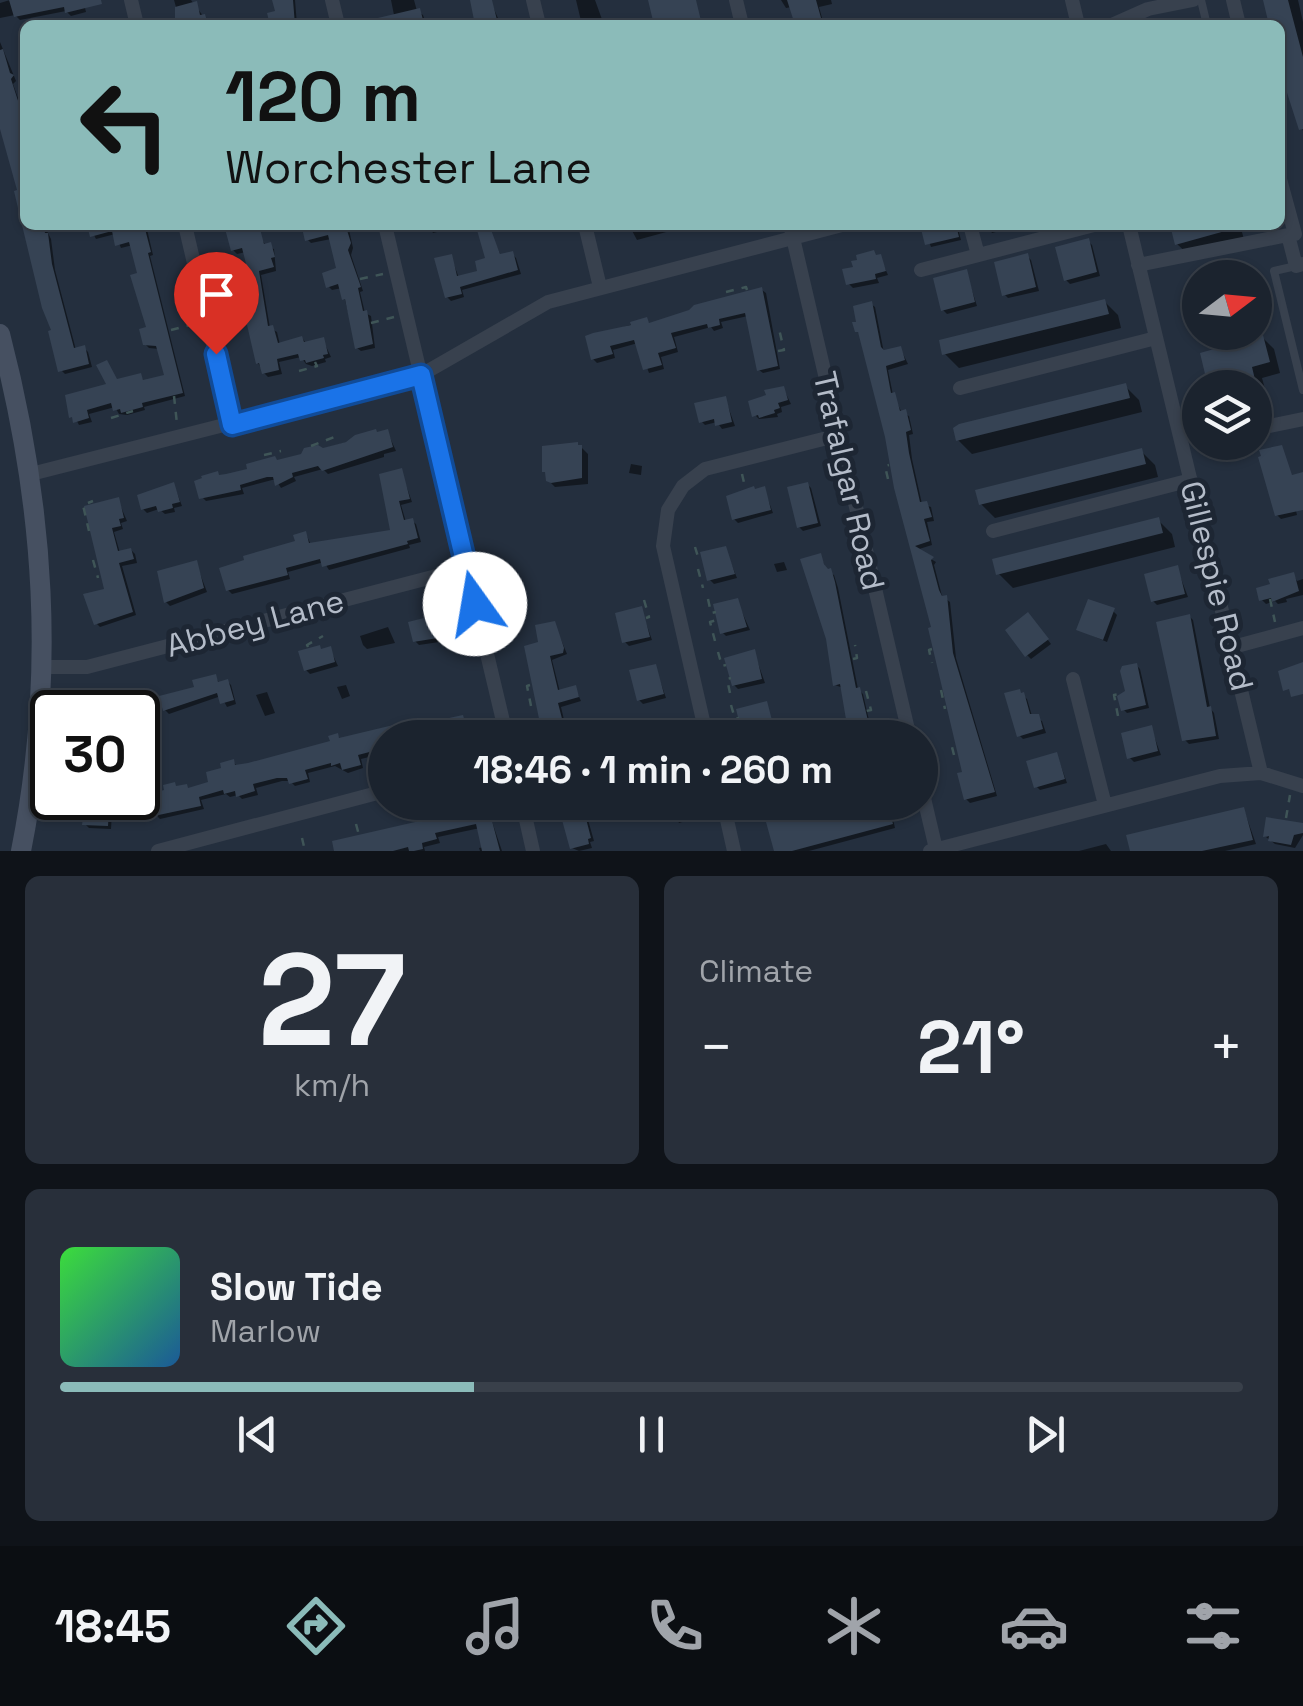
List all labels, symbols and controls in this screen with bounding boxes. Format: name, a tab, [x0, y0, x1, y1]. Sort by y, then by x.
text: 120 m	[225, 52, 421, 141]
icon: left	[60, 60, 190, 190]
text: Worchester Lane	[225, 139, 592, 196]
pin	[174, 252, 259, 355]
north arrow	[1182, 260, 1272, 350]
map controls	[1182, 260, 1272, 460]
icon: arrive	[189, 267, 244, 322]
street label: Trafalgar Road	[804, 368, 894, 594]
button: layers	[1182, 370, 1272, 460]
street label: Gillespie Road	[1172, 477, 1262, 695]
position arrow	[423, 552, 527, 656]
street label: Abbey Lane	[162, 580, 348, 666]
speed limit sign: 30	[30, 690, 160, 820]
text: 18:46 · 1 min · 260 m	[473, 746, 833, 794]
text: 27	[258, 917, 406, 1083]
text: Climate	[699, 951, 813, 991]
text: 21°	[917, 999, 1025, 1095]
text: −	[699, 1012, 733, 1082]
text: +	[1209, 1012, 1243, 1082]
text: km/h	[294, 1065, 370, 1105]
text: Slow Tide	[210, 1263, 383, 1311]
text: Marlow	[210, 1311, 321, 1351]
icon: previous	[230, 1407, 285, 1462]
icon: pause	[624, 1407, 679, 1462]
icon: next	[1018, 1407, 1073, 1462]
icon: directions	[281, 1591, 351, 1661]
icon: music	[460, 1591, 530, 1661]
icon: phone	[640, 1591, 710, 1661]
icon: climate	[819, 1591, 889, 1661]
icon: car	[999, 1591, 1069, 1661]
icon: filters	[1178, 1591, 1248, 1661]
text: 18:45	[55, 1598, 171, 1655]

